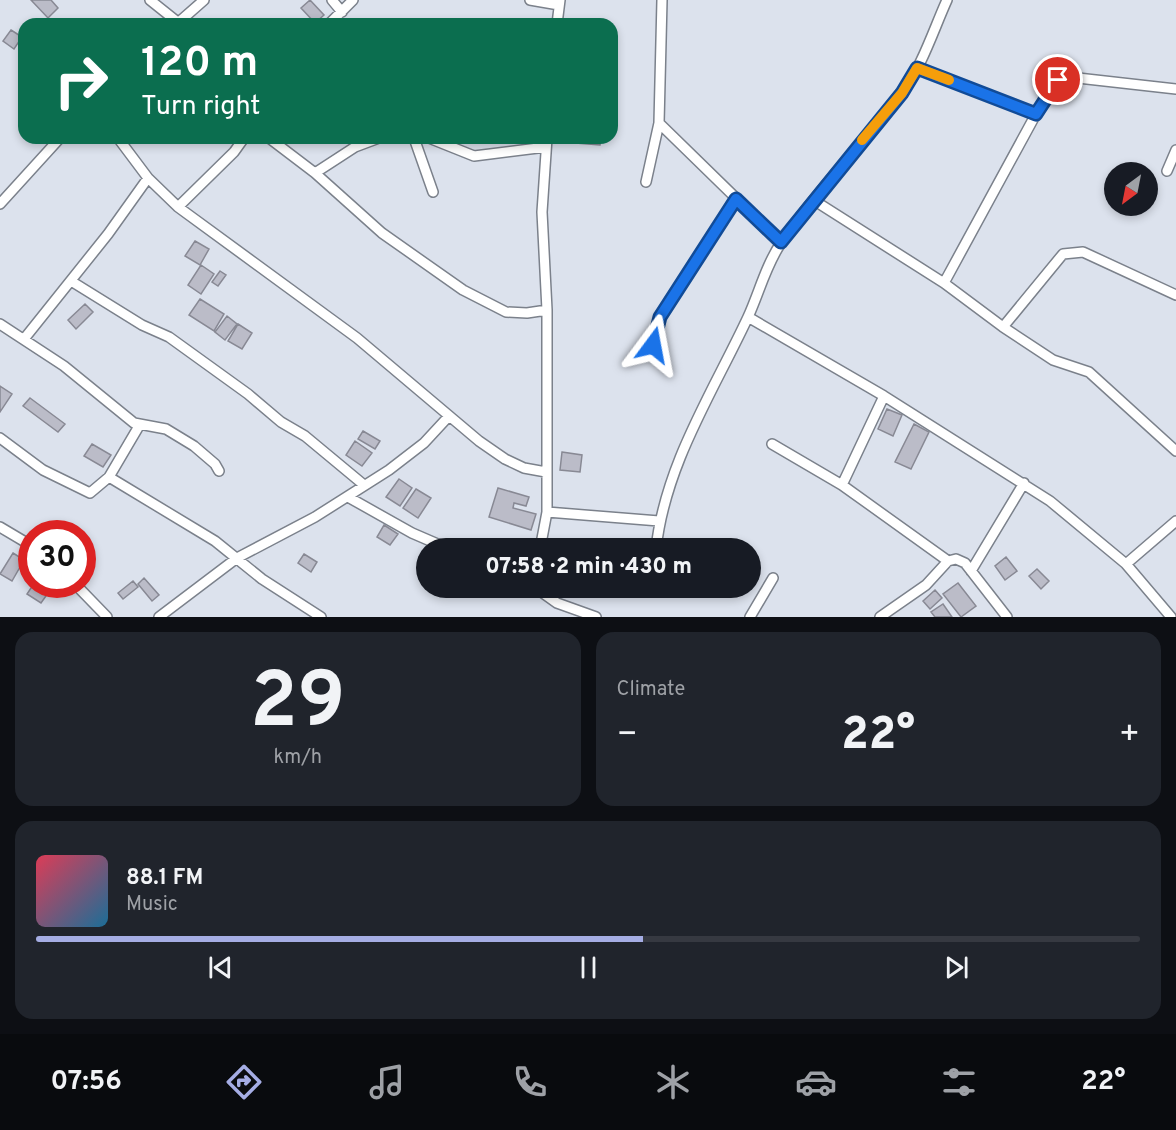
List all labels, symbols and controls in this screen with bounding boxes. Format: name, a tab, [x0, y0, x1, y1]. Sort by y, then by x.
text: 120 m	[141, 38, 258, 91]
icon: right	[42, 42, 120, 120]
pin	[1032, 54, 1083, 105]
icon: arrive	[1041, 63, 1074, 96]
text: Turn right	[141, 90, 260, 124]
north arrow	[1104, 162, 1158, 216]
map controls	[1104, 162, 1158, 216]
position arrow	[621, 313, 685, 377]
speed limit sign: 30	[18, 520, 96, 598]
text: 07:58 · 2 min · 430 m	[485, 554, 692, 581]
text: 29	[250, 656, 346, 755]
text: Climate	[617, 677, 685, 703]
text: 22°	[841, 708, 915, 765]
text: −	[617, 715, 638, 757]
text: +	[1119, 715, 1140, 757]
text: km/h	[273, 745, 322, 771]
text: 88.1 FM	[126, 865, 203, 892]
text: Music	[126, 892, 178, 918]
icon: previous	[204, 951, 237, 984]
icon: pause	[572, 951, 605, 984]
icon: next	[940, 951, 973, 984]
icon: directions	[223, 1061, 265, 1103]
icon: music	[366, 1061, 408, 1103]
icon: phone	[509, 1061, 551, 1103]
icon: climate	[652, 1061, 694, 1103]
icon: car	[795, 1061, 837, 1103]
icon: filters	[938, 1061, 980, 1103]
text: 07:56	[51, 1065, 122, 1099]
text: 22°	[1081, 1065, 1125, 1099]

